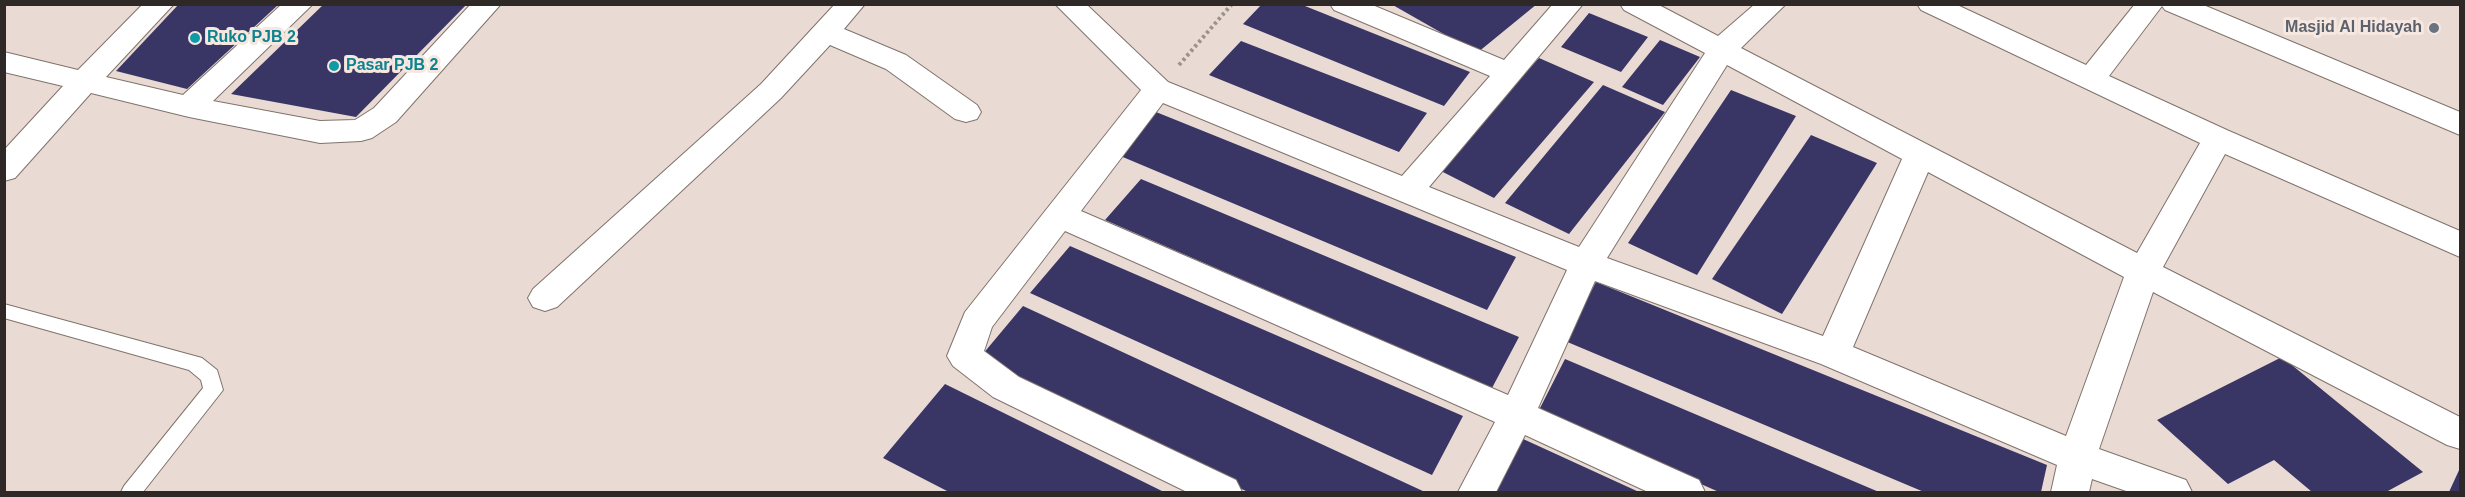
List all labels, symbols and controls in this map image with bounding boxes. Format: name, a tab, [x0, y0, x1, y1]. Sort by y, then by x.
place label: Masjid Al Hidayah	[2285, 18, 2422, 38]
marker: Masjid Al Hidayah	[2427, 21, 2441, 35]
place label: Ruko PJB 2	[207, 28, 296, 48]
marker: Ruko PJB 2	[188, 31, 202, 45]
place label: Pasar PJB 2	[346, 56, 439, 76]
marker: Pasar PJB 2	[327, 59, 341, 73]

